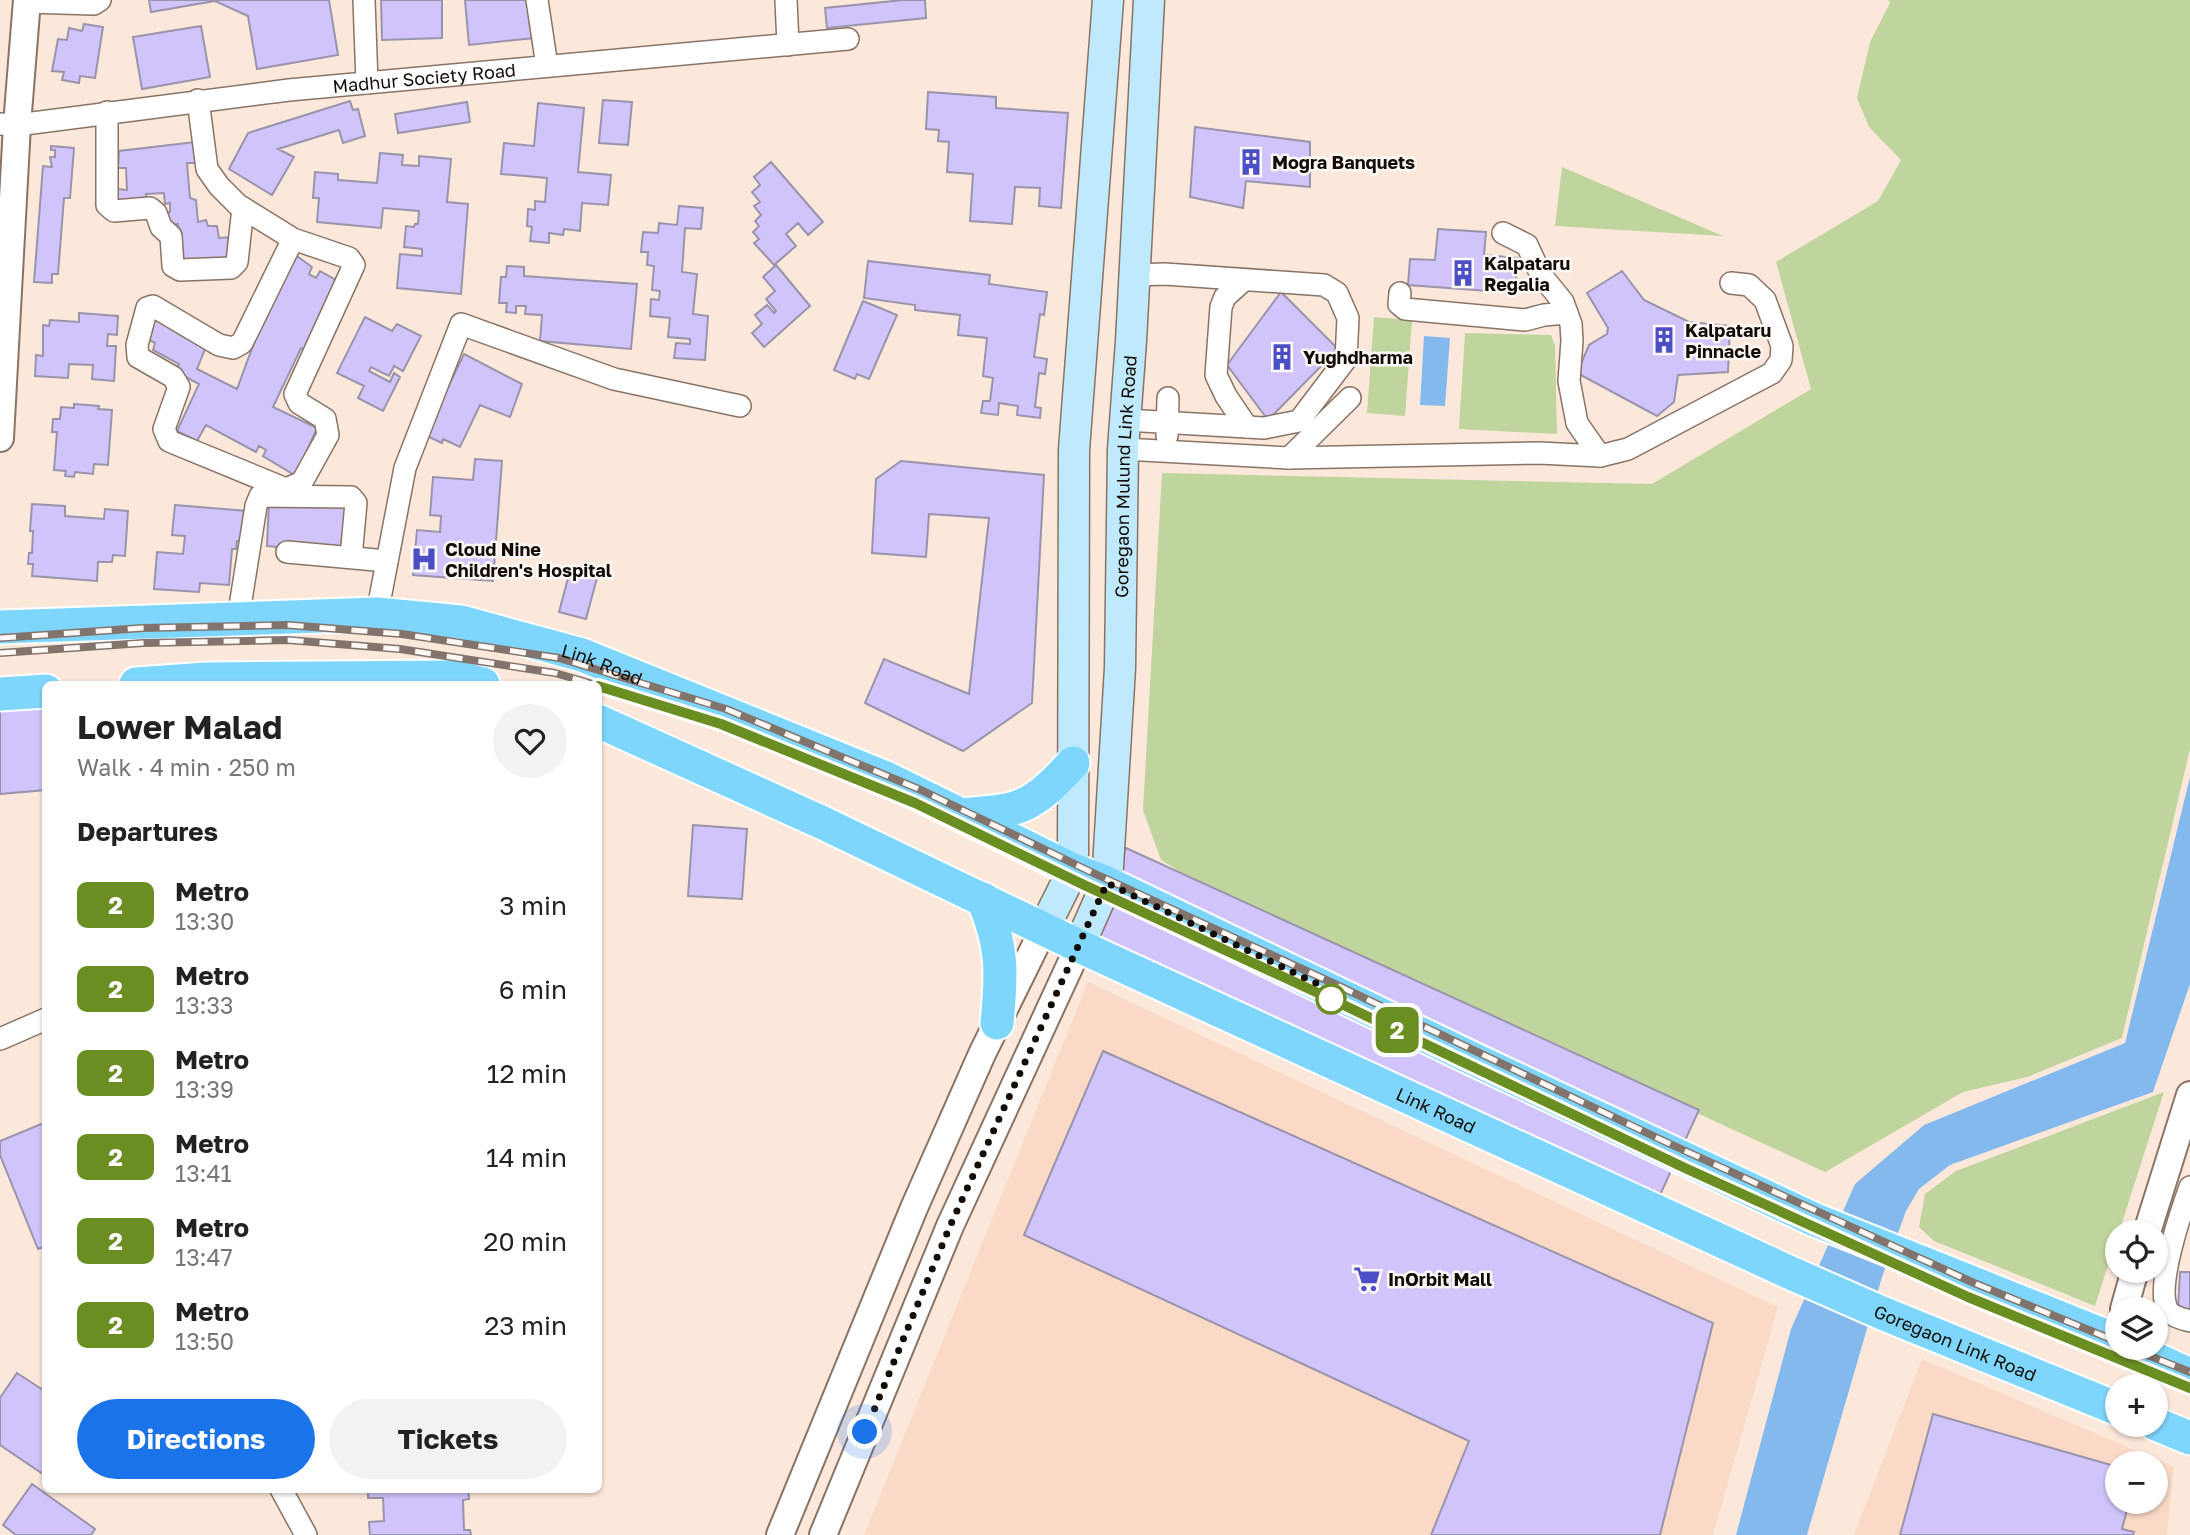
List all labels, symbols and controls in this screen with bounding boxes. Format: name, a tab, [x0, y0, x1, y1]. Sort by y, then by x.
street label: Madhur Society Road	[332, 58, 517, 97]
building icon: Mogra Banquets	[1236, 147, 1266, 177]
place label: Mogra Banquets	[1272, 151, 1415, 173]
place label: Kalpataru Regalia	[1484, 252, 1570, 295]
building icon: Kalpataru Regalia	[1448, 258, 1478, 288]
place label: Kalpataru Pinnacle	[1685, 319, 1771, 362]
building icon: Kalpataru Pinnacle	[1649, 325, 1679, 355]
building icon: Yughdharma	[1267, 342, 1297, 372]
place label: Yughdharma	[1303, 346, 1413, 368]
street label: Goregaon Mulund Link Road	[1110, 354, 1141, 598]
place label: Cloud Nine Children's Hospital	[445, 538, 612, 581]
hospital icon: Cloud Nine Children's Hospital	[409, 544, 439, 574]
street label: Link Road	[559, 639, 646, 689]
button: heart	[493, 704, 567, 778]
text: Lower Malad	[77, 707, 282, 746]
text: Walk · 4 min · 250 m	[77, 753, 296, 781]
text: Departures	[77, 816, 218, 847]
text: Metro	[175, 876, 249, 907]
text: 2	[108, 890, 123, 919]
text: 3 min	[499, 890, 567, 921]
text: 13:30	[175, 907, 234, 935]
text: Metro	[175, 960, 249, 991]
text: 2	[108, 974, 123, 1003]
text: 6 min	[499, 974, 567, 1005]
unlabelled marker	[1316, 984, 1346, 1014]
text: 13:33	[175, 991, 233, 1019]
line badge: 2	[1374, 1007, 1420, 1053]
text: 2	[1390, 1015, 1404, 1044]
text: Metro	[175, 1044, 249, 1075]
text: 2	[108, 1058, 123, 1087]
text: 12 min	[487, 1058, 567, 1089]
text: 13:39	[175, 1075, 234, 1103]
street label: Link Road	[1393, 1082, 1479, 1138]
text: Metro	[175, 1128, 249, 1159]
text: 2	[108, 1142, 123, 1171]
text: 14 min	[486, 1142, 567, 1173]
text: 13:41	[175, 1159, 232, 1187]
text: Metro	[175, 1212, 249, 1243]
map controls	[2105, 1220, 2168, 1514]
button: locate	[2105, 1220, 2168, 1283]
text: 2	[108, 1226, 123, 1255]
text: 20 min	[483, 1226, 567, 1257]
text: 13:47	[175, 1243, 233, 1271]
supermarket icon: InOrbit Mall	[1352, 1264, 1382, 1294]
place label: InOrbit Mall	[1388, 1268, 1492, 1290]
text: Metro	[175, 1296, 249, 1327]
button: layers	[2105, 1297, 2168, 1360]
street label: Goregaon Link Road	[1871, 1300, 2040, 1386]
text: 2	[108, 1310, 123, 1339]
text: 23 min	[484, 1310, 567, 1341]
text: 13:50	[175, 1327, 234, 1355]
button: +	[2105, 1374, 2168, 1437]
button: Directions	[77, 1399, 315, 1479]
button: Tickets	[329, 1399, 567, 1479]
your location	[847, 1414, 882, 1449]
button: −	[2105, 1451, 2168, 1514]

